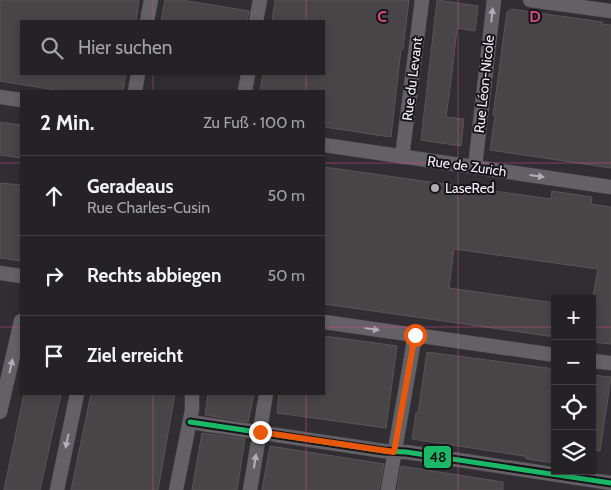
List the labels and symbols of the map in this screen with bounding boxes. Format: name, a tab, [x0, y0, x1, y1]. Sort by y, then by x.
one-way arrow	[488, 6, 496, 22]
text: C	[377, 7, 387, 26]
text: D	[529, 7, 541, 26]
street label: Rue Léon-Nicole	[470, 34, 498, 134]
street label: Rue du Levant	[398, 36, 426, 122]
street label: Rue de Zurich	[426, 152, 508, 180]
one-way arrow	[530, 172, 546, 180]
place label: LaseRed	[445, 179, 495, 197]
marker: LaseRed	[429, 182, 441, 194]
route start	[404, 324, 427, 347]
one-way arrow	[364, 325, 380, 333]
one-way arrow	[7, 359, 15, 374]
route end	[249, 421, 272, 444]
one-way arrow	[63, 434, 71, 449]
line badge: 48	[423, 445, 452, 469]
text: 48	[429, 448, 447, 466]
one-way arrow	[251, 453, 259, 469]

